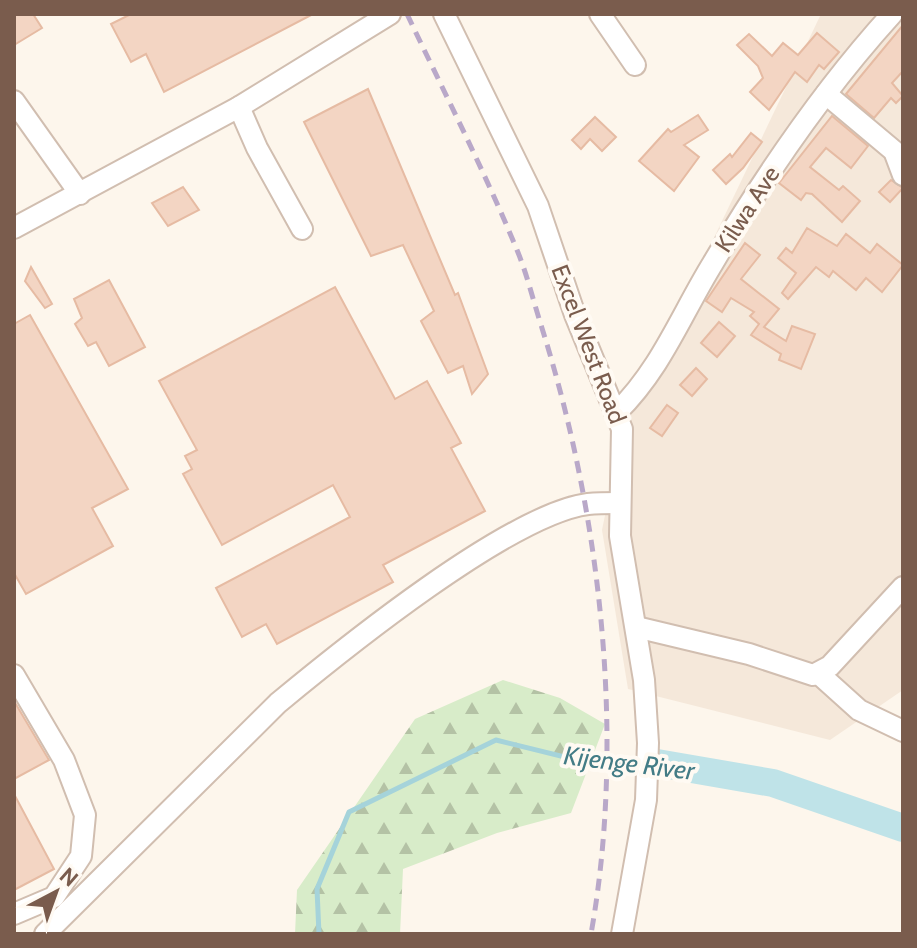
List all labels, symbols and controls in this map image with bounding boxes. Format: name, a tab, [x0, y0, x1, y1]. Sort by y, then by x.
street label: Kilwa Ave	[708, 160, 786, 258]
street label: Excel West Road	[545, 260, 633, 428]
water label: Kijenge River	[562, 739, 697, 787]
north arrow	[16, 852, 96, 932]
text: N	[54, 862, 84, 893]

